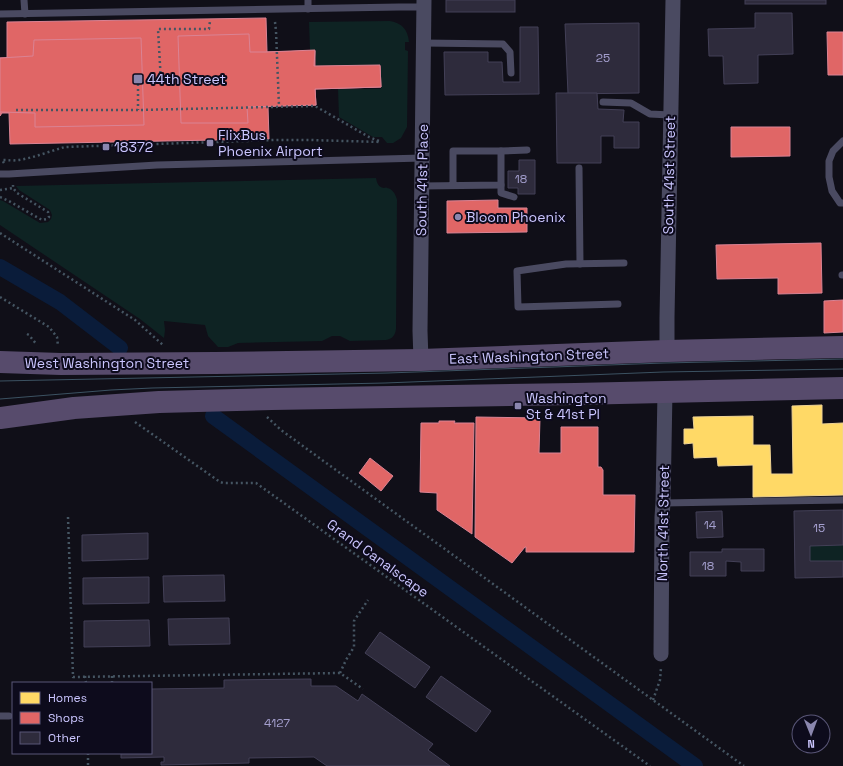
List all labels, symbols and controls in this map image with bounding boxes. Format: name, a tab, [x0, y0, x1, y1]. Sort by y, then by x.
house number: 25	[596, 50, 610, 66]
place label: 44th Street	[147, 70, 226, 88]
marker: 44th Street	[132, 73, 144, 85]
street label: South 41st Street	[659, 115, 679, 235]
street label: South 41st Place	[412, 124, 432, 236]
place label: FlixBus Phoenix Airport	[218, 126, 323, 160]
place label: 18372	[114, 138, 153, 156]
marker: FlixBus Phoenix Airport	[205, 138, 215, 148]
marker: 18372	[101, 142, 111, 152]
house number: 18	[515, 171, 527, 187]
place label: Bloom Phoenix	[466, 208, 566, 226]
marker: Bloom Phoenix	[453, 212, 463, 222]
street label: East Washington Street	[449, 344, 609, 368]
street label: West Washington Street	[25, 354, 189, 372]
place label: Washington St & 41st Pl	[526, 389, 606, 423]
marker: Washington St & 41st Pl	[513, 401, 523, 411]
street label: North 41st Street	[653, 465, 673, 581]
street label: Grand Canalscape	[323, 515, 433, 601]
house number: 14	[704, 517, 717, 533]
house number: 15	[813, 520, 825, 536]
house number: 18	[702, 558, 714, 574]
legend	[12, 682, 152, 754]
text: Homes	[48, 690, 87, 706]
text: Shops	[48, 710, 84, 726]
north arrow	[791, 714, 831, 754]
house number: 4127	[264, 715, 290, 731]
text: Other	[48, 730, 81, 746]
text: N	[807, 737, 815, 751]

